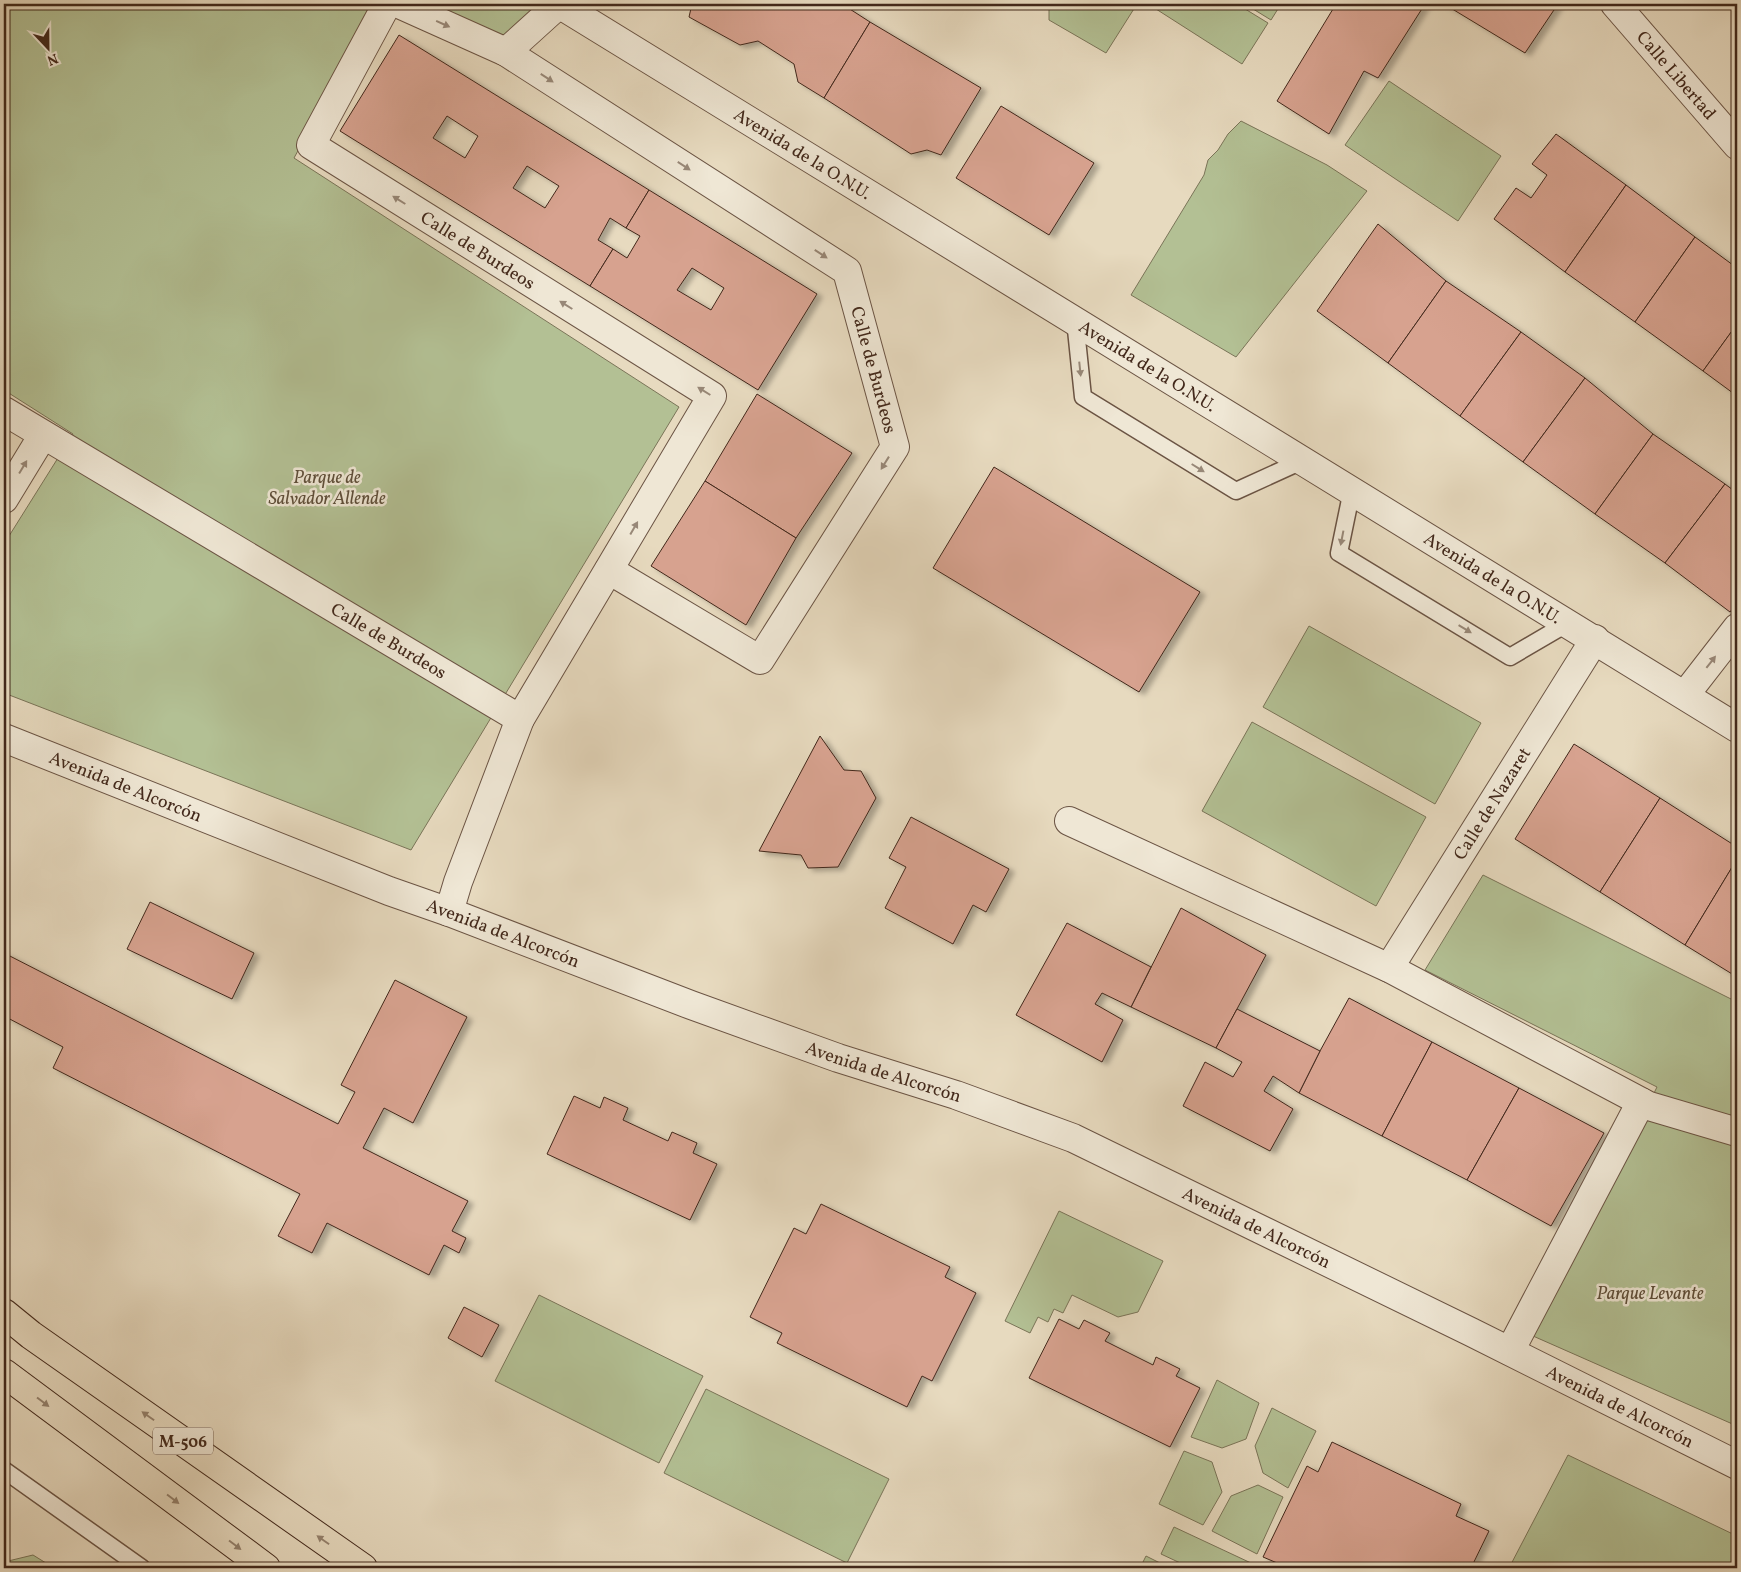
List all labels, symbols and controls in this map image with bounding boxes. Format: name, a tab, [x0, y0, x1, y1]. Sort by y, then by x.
one-way arrow	[436, 20, 450, 28]
north arrow	[22, 22, 72, 72]
street label: Calle Libertad	[1630, 26, 1721, 126]
text: N	[44, 48, 61, 69]
one-way arrow	[541, 74, 554, 83]
street label: Avenida de la O.N.U.	[728, 103, 875, 207]
one-way arrow	[677, 162, 691, 171]
one-way arrow	[392, 195, 406, 204]
street label: Calle de Burdeos	[415, 206, 539, 297]
one-way arrow	[814, 249, 827, 259]
one-way arrow	[560, 300, 573, 309]
street label: Calle de Burdeos	[843, 304, 902, 437]
street label: Avenida de la O.N.U.	[1073, 315, 1221, 419]
one-way arrow	[1077, 361, 1085, 377]
one-way arrow	[697, 386, 711, 396]
one-way arrow	[880, 456, 890, 469]
one-way arrow	[19, 461, 28, 474]
one-way arrow	[1191, 463, 1204, 472]
park label: Parque de Salvador Allende	[268, 466, 386, 512]
one-way arrow	[629, 522, 638, 535]
street label: Avenida de la O.N.U.	[1418, 527, 1566, 631]
one-way arrow	[1338, 530, 1346, 546]
street label: Calle de Burdeos	[325, 598, 451, 686]
one-way arrow	[1459, 625, 1472, 634]
one-way arrow	[1706, 656, 1717, 669]
street label: Calle de Nazaret	[1448, 743, 1538, 866]
street label: Avenida de Alcorcón	[45, 746, 205, 829]
street label: Avenida de Alcorcón	[423, 894, 583, 975]
street label: Avenida de Alcorcón	[802, 1036, 964, 1110]
street label: Avenida de Alcorcón	[1178, 1182, 1335, 1276]
park label: Parque Levante	[1597, 1282, 1704, 1307]
street label: Avenida de Alcorcón	[1541, 1360, 1698, 1455]
one-way arrow	[36, 1397, 50, 1407]
one-way arrow	[141, 1411, 154, 1421]
road number: M-506	[153, 1428, 213, 1454]
one-way arrow	[166, 1494, 180, 1504]
one-way arrow	[316, 1535, 330, 1545]
one-way arrow	[228, 1540, 242, 1550]

